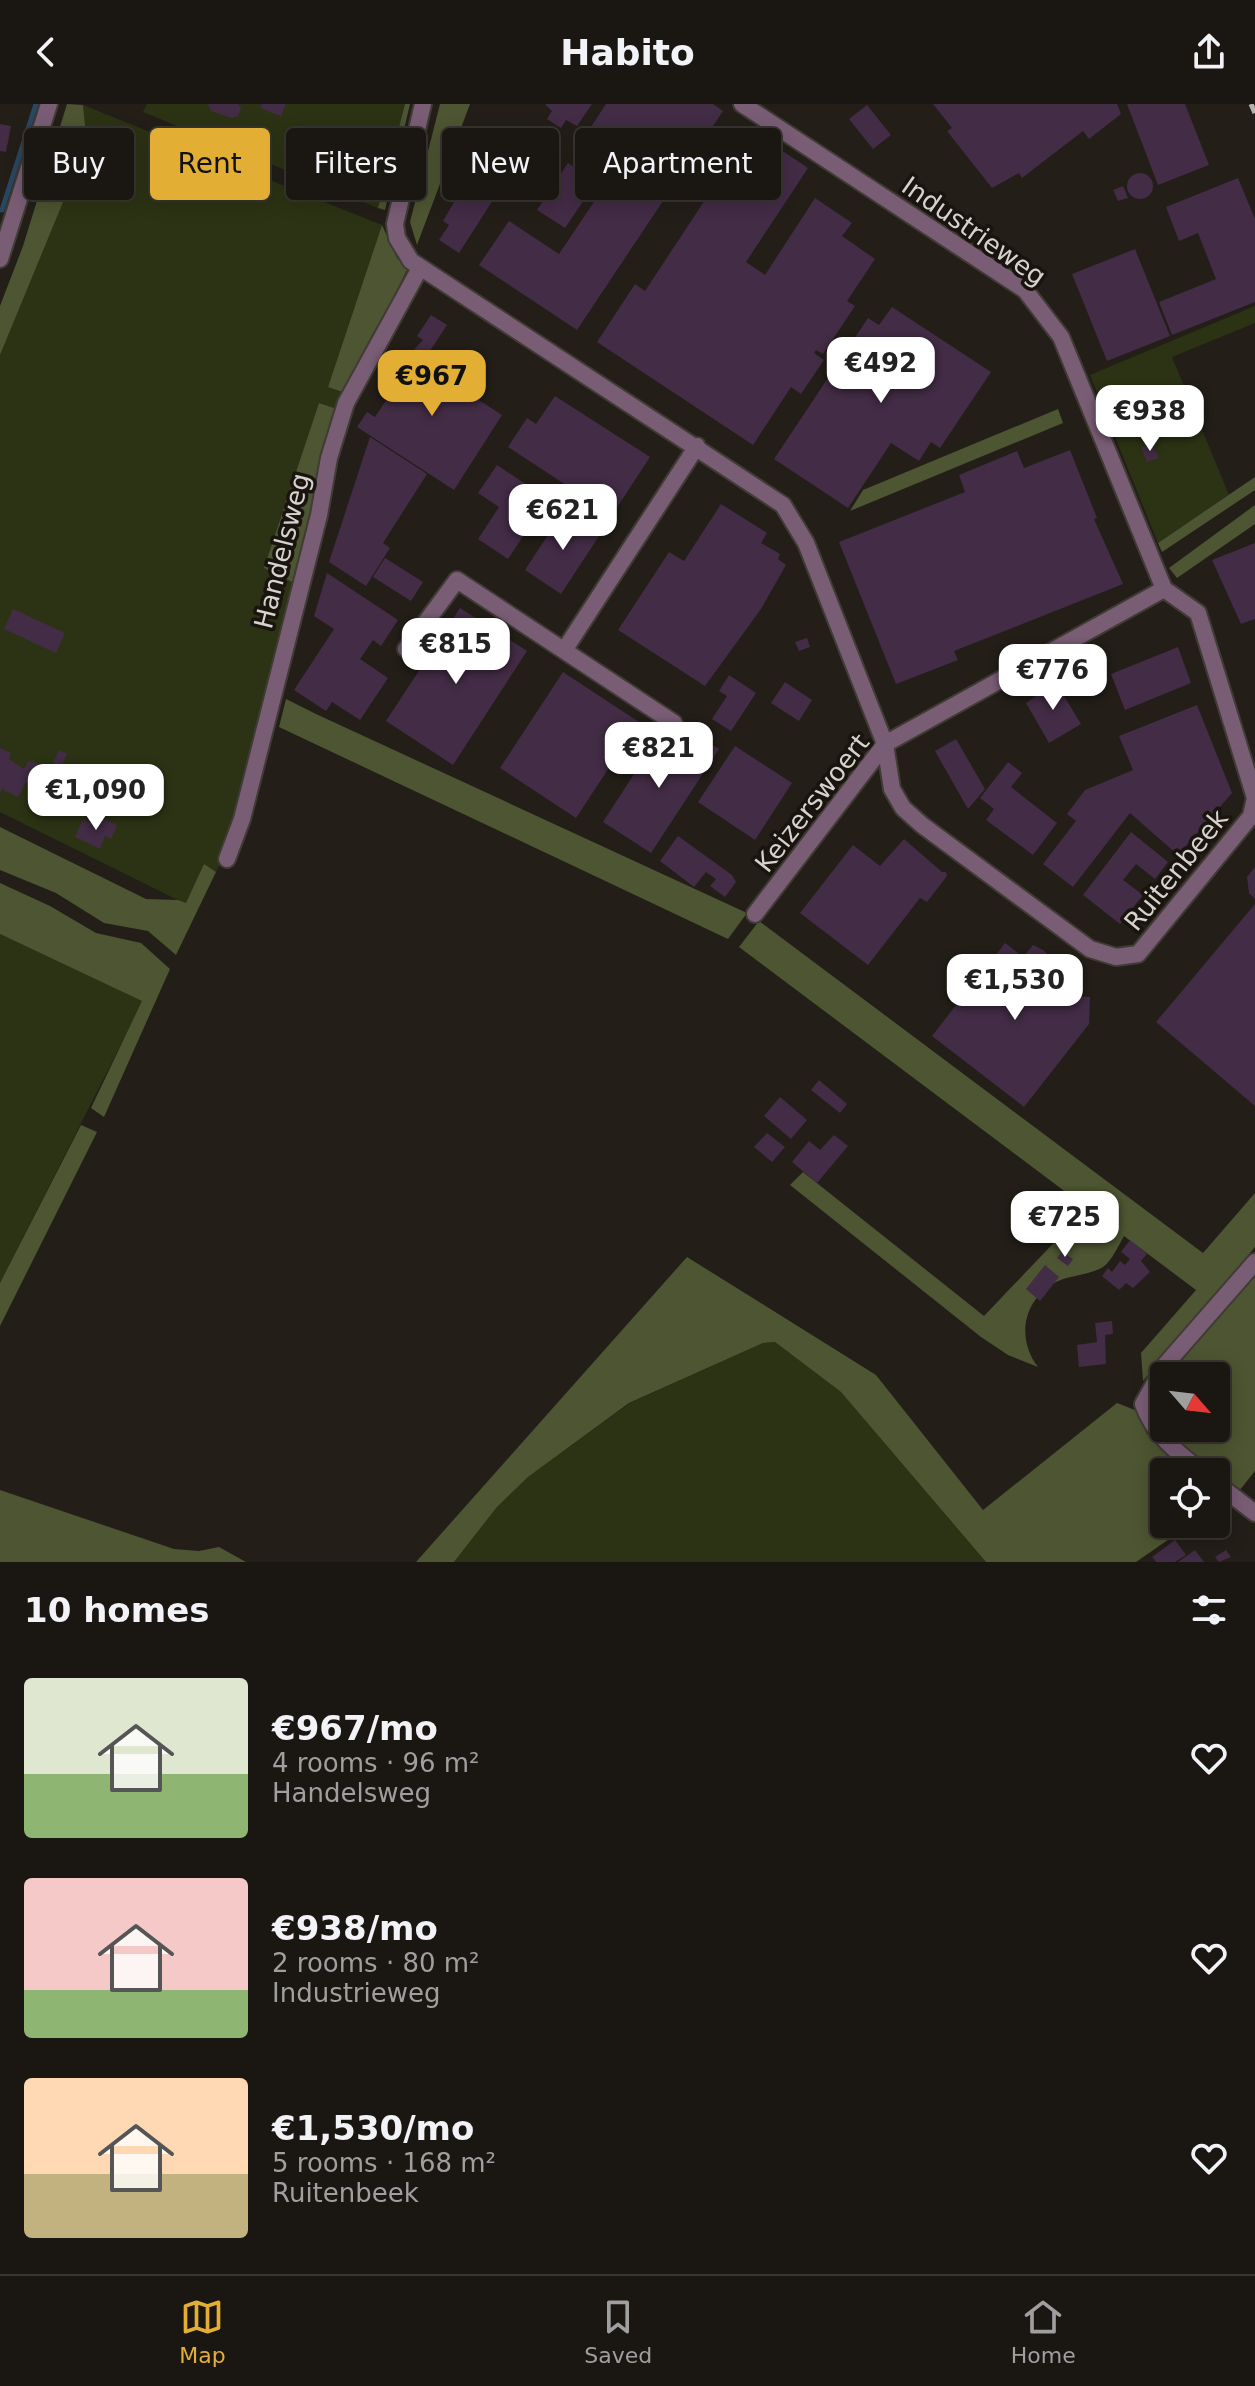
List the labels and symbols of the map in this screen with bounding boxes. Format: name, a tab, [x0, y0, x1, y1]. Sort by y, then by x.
street label: Industrieweg	[896, 170, 1052, 292]
pin: €492	[834, 337, 928, 405]
pin: €967	[385, 350, 479, 418]
pin: €938	[1103, 385, 1197, 453]
street label: Handelsweg	[248, 470, 316, 632]
pin: €621	[516, 484, 610, 552]
pin: €815	[409, 618, 503, 686]
pin: €776	[1006, 644, 1100, 712]
pin: €821	[612, 722, 706, 790]
street label: Keizerswoert	[749, 728, 875, 878]
pin: €1,090	[31, 764, 161, 832]
street label: Ruitenbeek	[1118, 804, 1234, 936]
pin: €1,530	[950, 954, 1080, 1022]
pin: €725	[1018, 1191, 1112, 1259]
north arrow	[1150, 1362, 1230, 1442]

